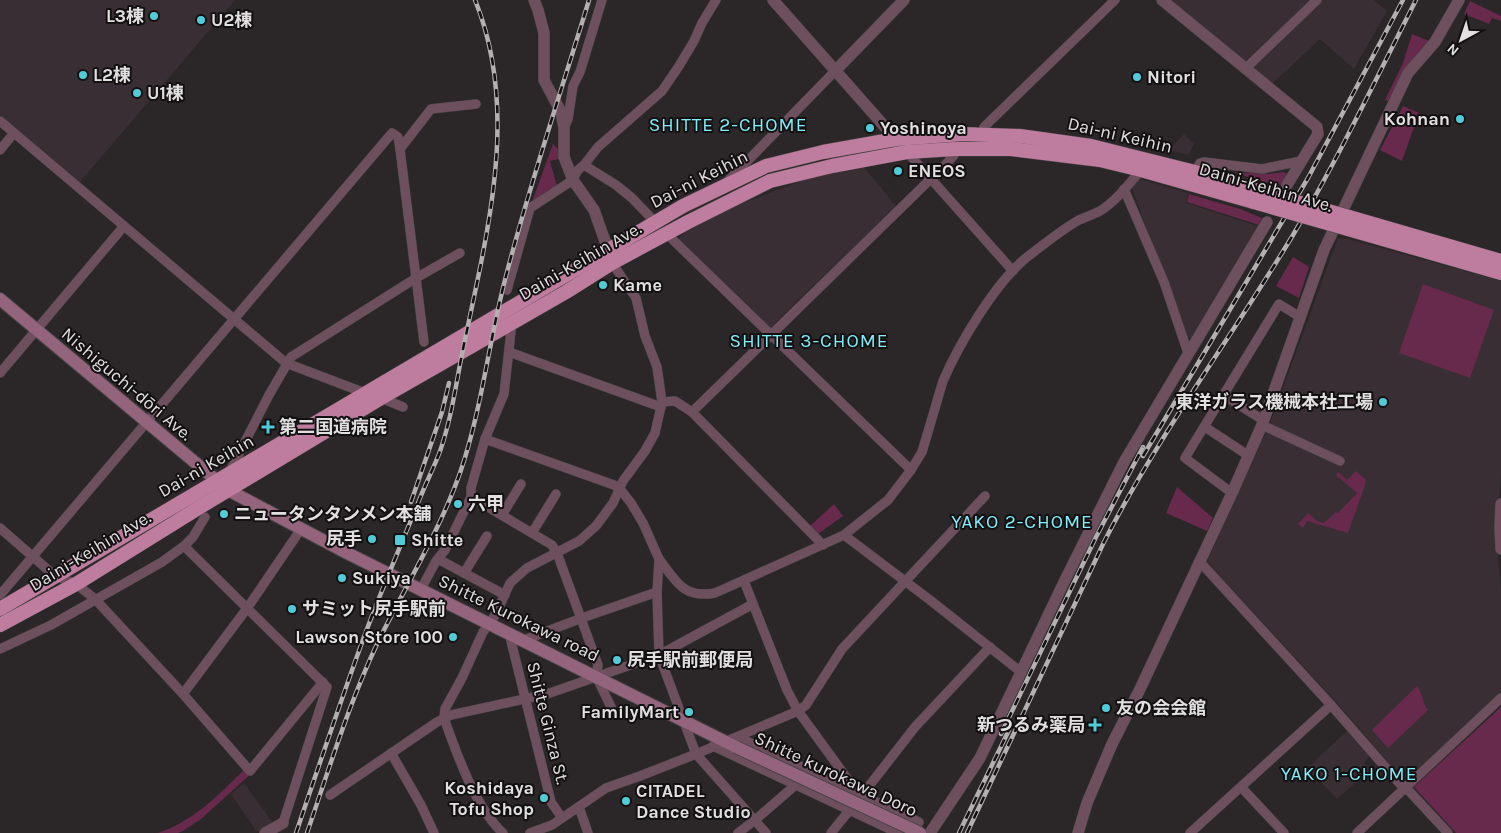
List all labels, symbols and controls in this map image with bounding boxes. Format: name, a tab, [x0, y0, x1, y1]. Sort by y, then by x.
place label: L3棟	[106, 5, 144, 27]
place label: U2棟	[211, 9, 252, 31]
marker: L3棟	[148, 10, 160, 22]
marker: U2棟	[195, 14, 207, 26]
north arrow	[1436, 15, 1486, 65]
text: N	[1444, 40, 1462, 59]
place label: L2棟	[93, 64, 131, 86]
place label: Nitori	[1147, 66, 1196, 88]
marker: L2棟	[77, 69, 89, 81]
marker: Nitori	[1131, 71, 1143, 83]
place label: U1棟	[147, 82, 184, 104]
marker: U1棟	[131, 87, 143, 99]
place label: Kohnan	[1384, 108, 1450, 130]
street label: Dai-ni Keihin	[1066, 112, 1174, 158]
marker: Kohnan	[1454, 113, 1466, 125]
district label: SHITTE 2-CHOME	[649, 114, 807, 136]
place label: Yoshinoya	[880, 117, 967, 139]
marker: Yoshinoya	[864, 122, 876, 134]
street label: Dai-ni Keihin	[647, 145, 751, 213]
street label: Daini-Keihin Ave.	[1197, 157, 1335, 217]
place label: ENEOS	[908, 160, 966, 182]
marker: ENEOS	[892, 165, 904, 177]
street label: Daini-Keihin Ave.	[515, 217, 645, 305]
place label: Kame	[613, 274, 662, 296]
marker: Kame	[597, 279, 609, 291]
street label: Nishiguchi-dōri Ave.	[57, 323, 197, 445]
district label: SHITTE 3-CHOME	[730, 330, 888, 352]
place label: 東洋ガラス機械本社工場	[1175, 391, 1373, 413]
marker: 東洋ガラス機械本社工場	[1377, 396, 1389, 408]
place label: 第二国道病院	[279, 416, 387, 438]
marker: 第二国道病院	[261, 420, 275, 434]
street label: Dai-ni Keihin	[154, 430, 258, 502]
place label: 六甲	[468, 493, 504, 515]
marker: 六甲	[452, 498, 464, 510]
place label: ニュータンタンメン本舗	[234, 503, 431, 525]
street label: Daini-Keihin Ave.	[25, 506, 155, 596]
marker: ニュータンタンメン本舗	[218, 508, 230, 520]
district label: YAKO 2-CHOME	[951, 511, 1093, 533]
place label: 尻手	[326, 528, 362, 550]
place label: Shitte	[411, 529, 463, 551]
marker: 尻手	[366, 533, 378, 545]
marker: Shitte	[393, 533, 407, 547]
place label: Sukiya	[352, 567, 411, 589]
street label: Shitte Kurokawa road	[435, 569, 603, 667]
marker: Sukiya	[336, 572, 348, 584]
place label: サミット尻手駅前	[302, 598, 446, 620]
marker: サミット尻手駅前	[286, 603, 298, 615]
place label: Lawson Store 100	[295, 626, 443, 648]
marker: Lawson Store 100	[447, 631, 459, 643]
place label: 尻手駅前郵便局	[627, 649, 753, 671]
marker: 尻手駅前郵便局	[611, 654, 623, 666]
street label: Shitte Ginza St.	[522, 659, 574, 787]
place label: 友の会会館	[1116, 697, 1206, 719]
place label: FamilyMart	[581, 701, 679, 723]
marker: 友の会会館	[1100, 702, 1112, 714]
marker: FamilyMart	[683, 706, 695, 718]
place label: 新つるみ薬局	[977, 714, 1085, 736]
marker: 新つるみ薬局	[1089, 719, 1101, 731]
street label: Shitte kurokawa Doro	[751, 727, 921, 821]
district label: YAKO 1-CHOME	[1281, 763, 1417, 785]
place label: Koshidaya Tofu Shop	[444, 777, 534, 820]
place label: CITADEL Dance Studio	[636, 780, 751, 823]
marker: Koshidaya Tofu Shop	[538, 792, 550, 804]
marker: CITADEL Dance Studio	[620, 795, 632, 807]

